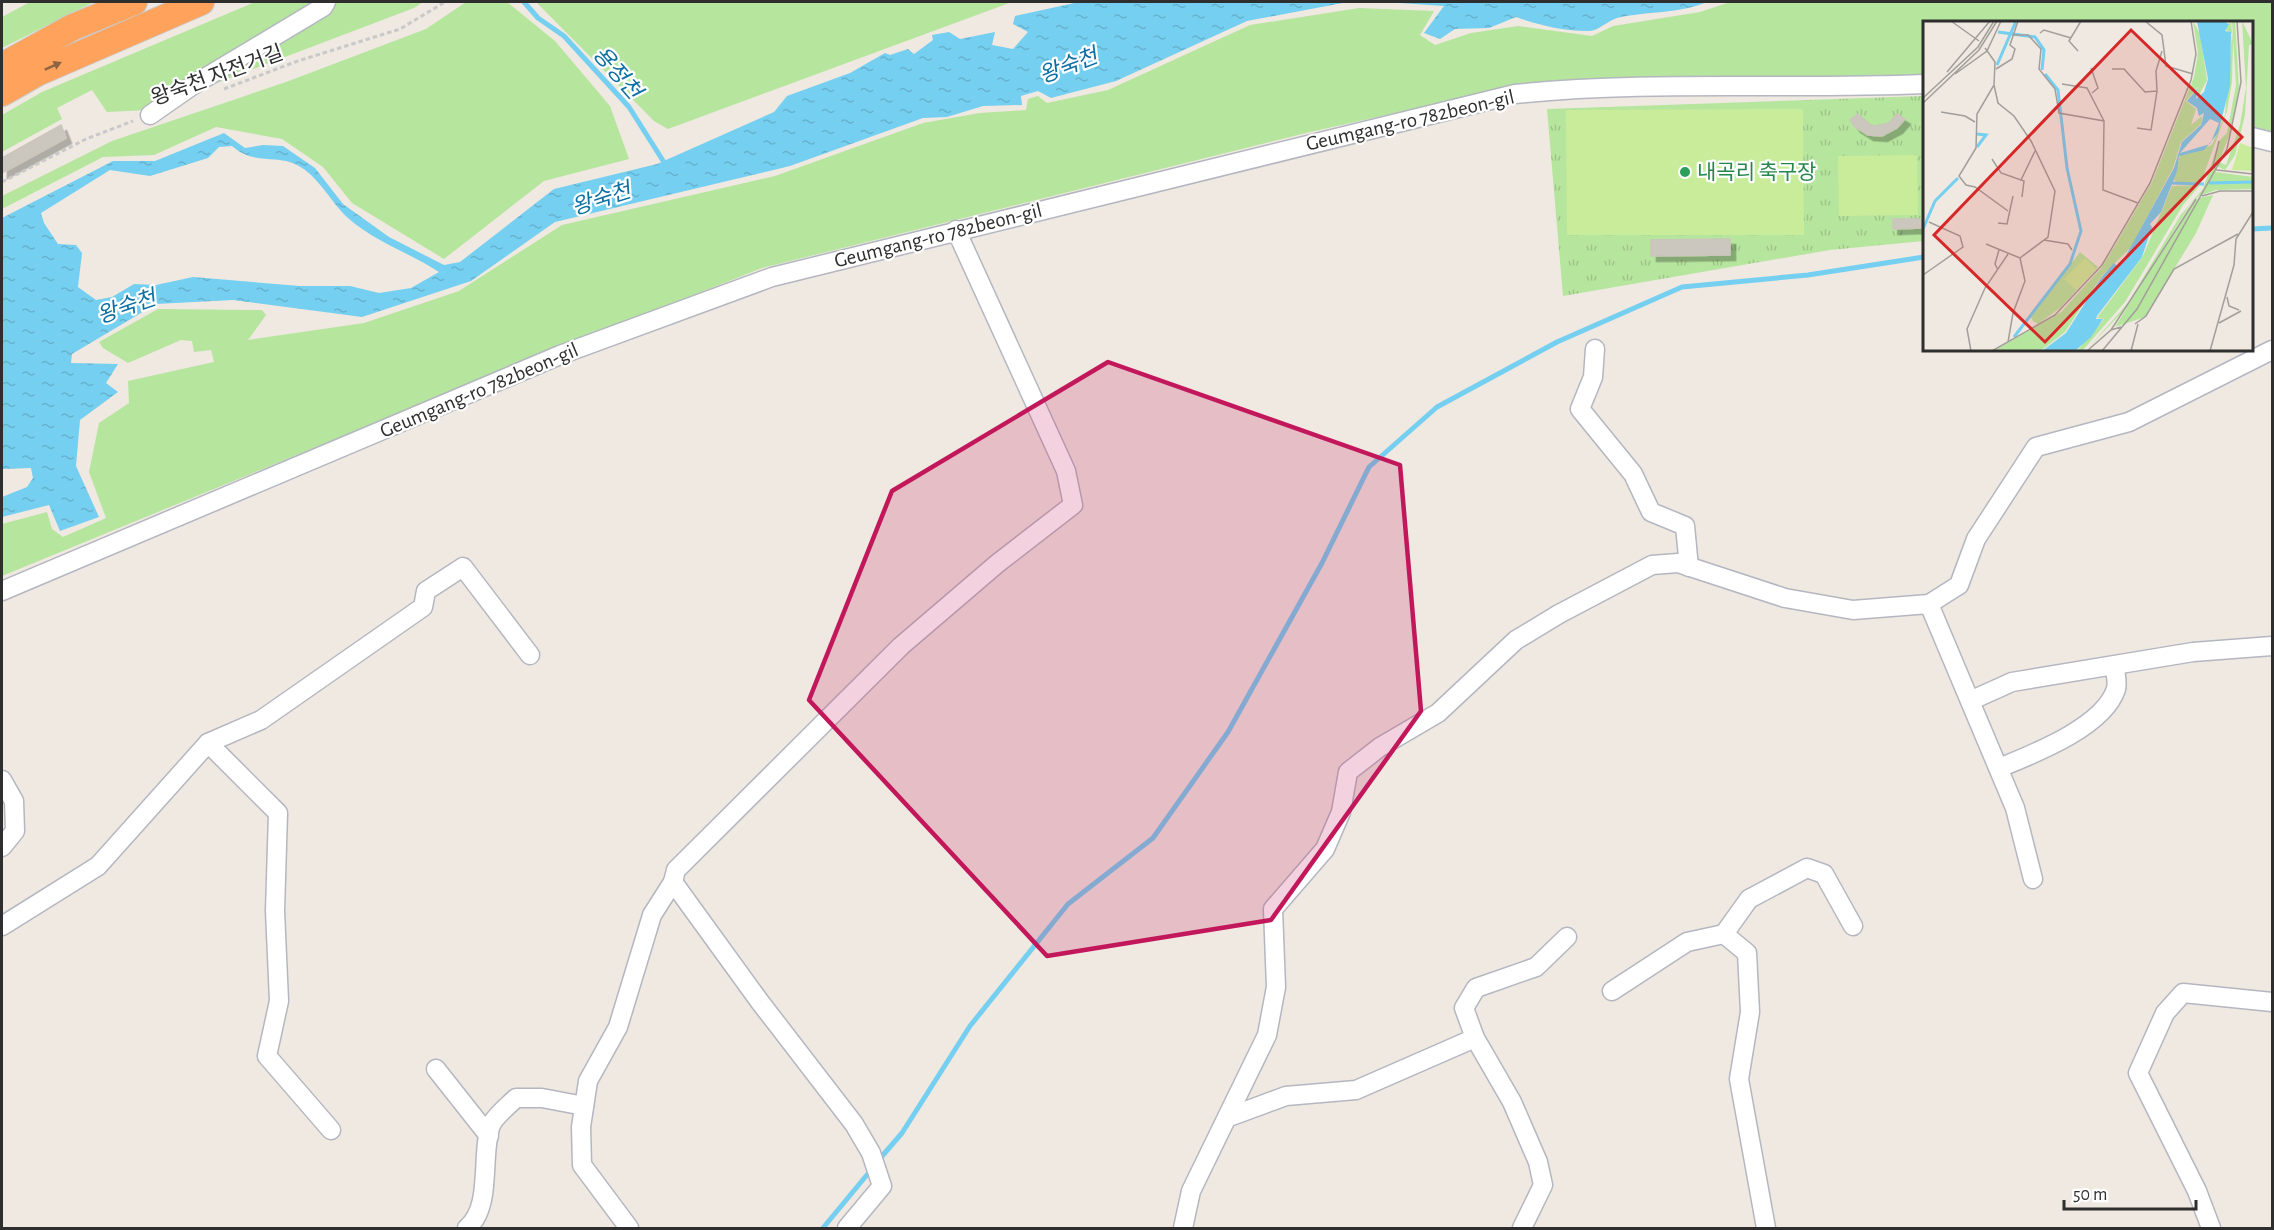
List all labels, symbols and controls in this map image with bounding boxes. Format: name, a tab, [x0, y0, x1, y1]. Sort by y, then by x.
inset map	[1923, 21, 2253, 351]
street label: 왕숙천 자전거길	[148, 41, 286, 109]
water label: 용정천	[589, 42, 648, 105]
water label: 왕숙천	[1036, 43, 1103, 87]
one-way arrow	[45, 61, 63, 71]
street label: Geumgang-ro 782beon-gil	[1304, 86, 1516, 155]
place label: 내곡리 축구장	[1697, 161, 1816, 183]
marker: 내곡리 축구장	[1678, 165, 1692, 179]
water label: 왕숙천	[569, 177, 636, 219]
street label: Geumgang-ro 782beon-gil	[832, 199, 1044, 271]
water label: 왕숙천	[94, 285, 161, 327]
street label: Geumgang-ro 782beon-gil	[377, 339, 581, 442]
scale bar	[2064, 1173, 2196, 1211]
text: 50 m	[2073, 1186, 2107, 1204]

